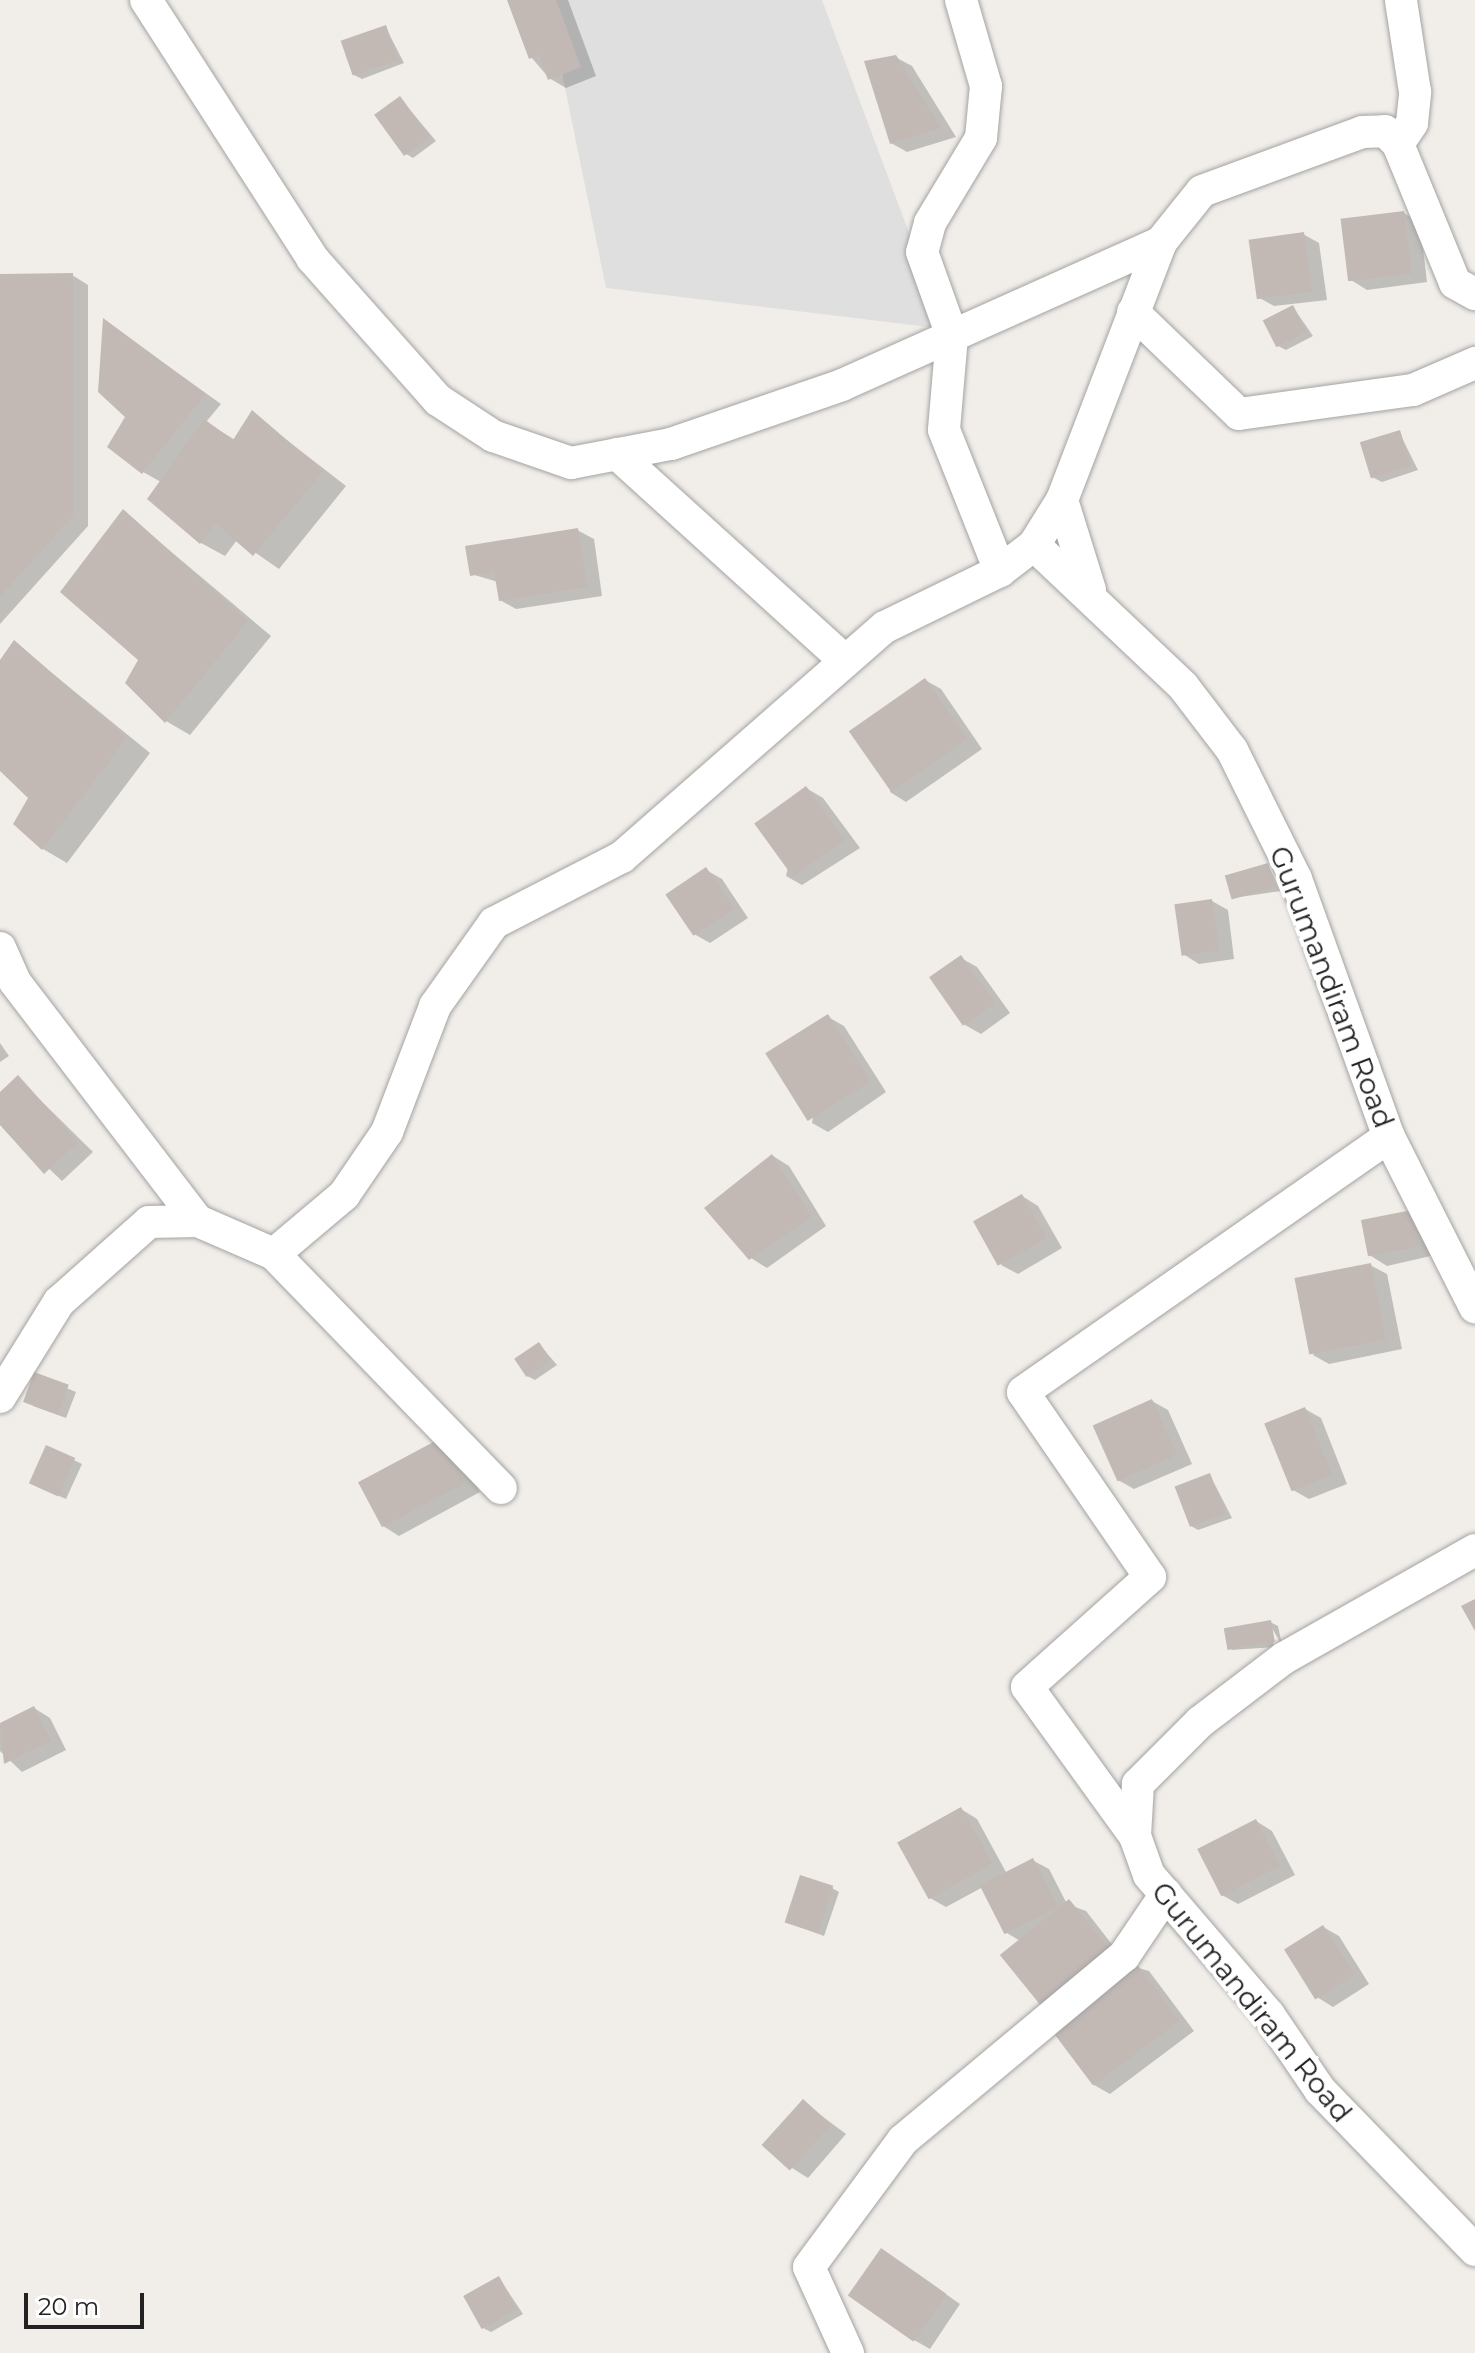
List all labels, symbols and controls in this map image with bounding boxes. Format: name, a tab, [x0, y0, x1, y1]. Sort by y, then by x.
street label: Gurumandiram Road	[1263, 841, 1401, 1133]
street label: Gurumandiram Road	[1145, 1875, 1359, 2129]
scale bar	[28, 2277, 148, 2327]
text: 20 m	[38, 2292, 99, 2321]

